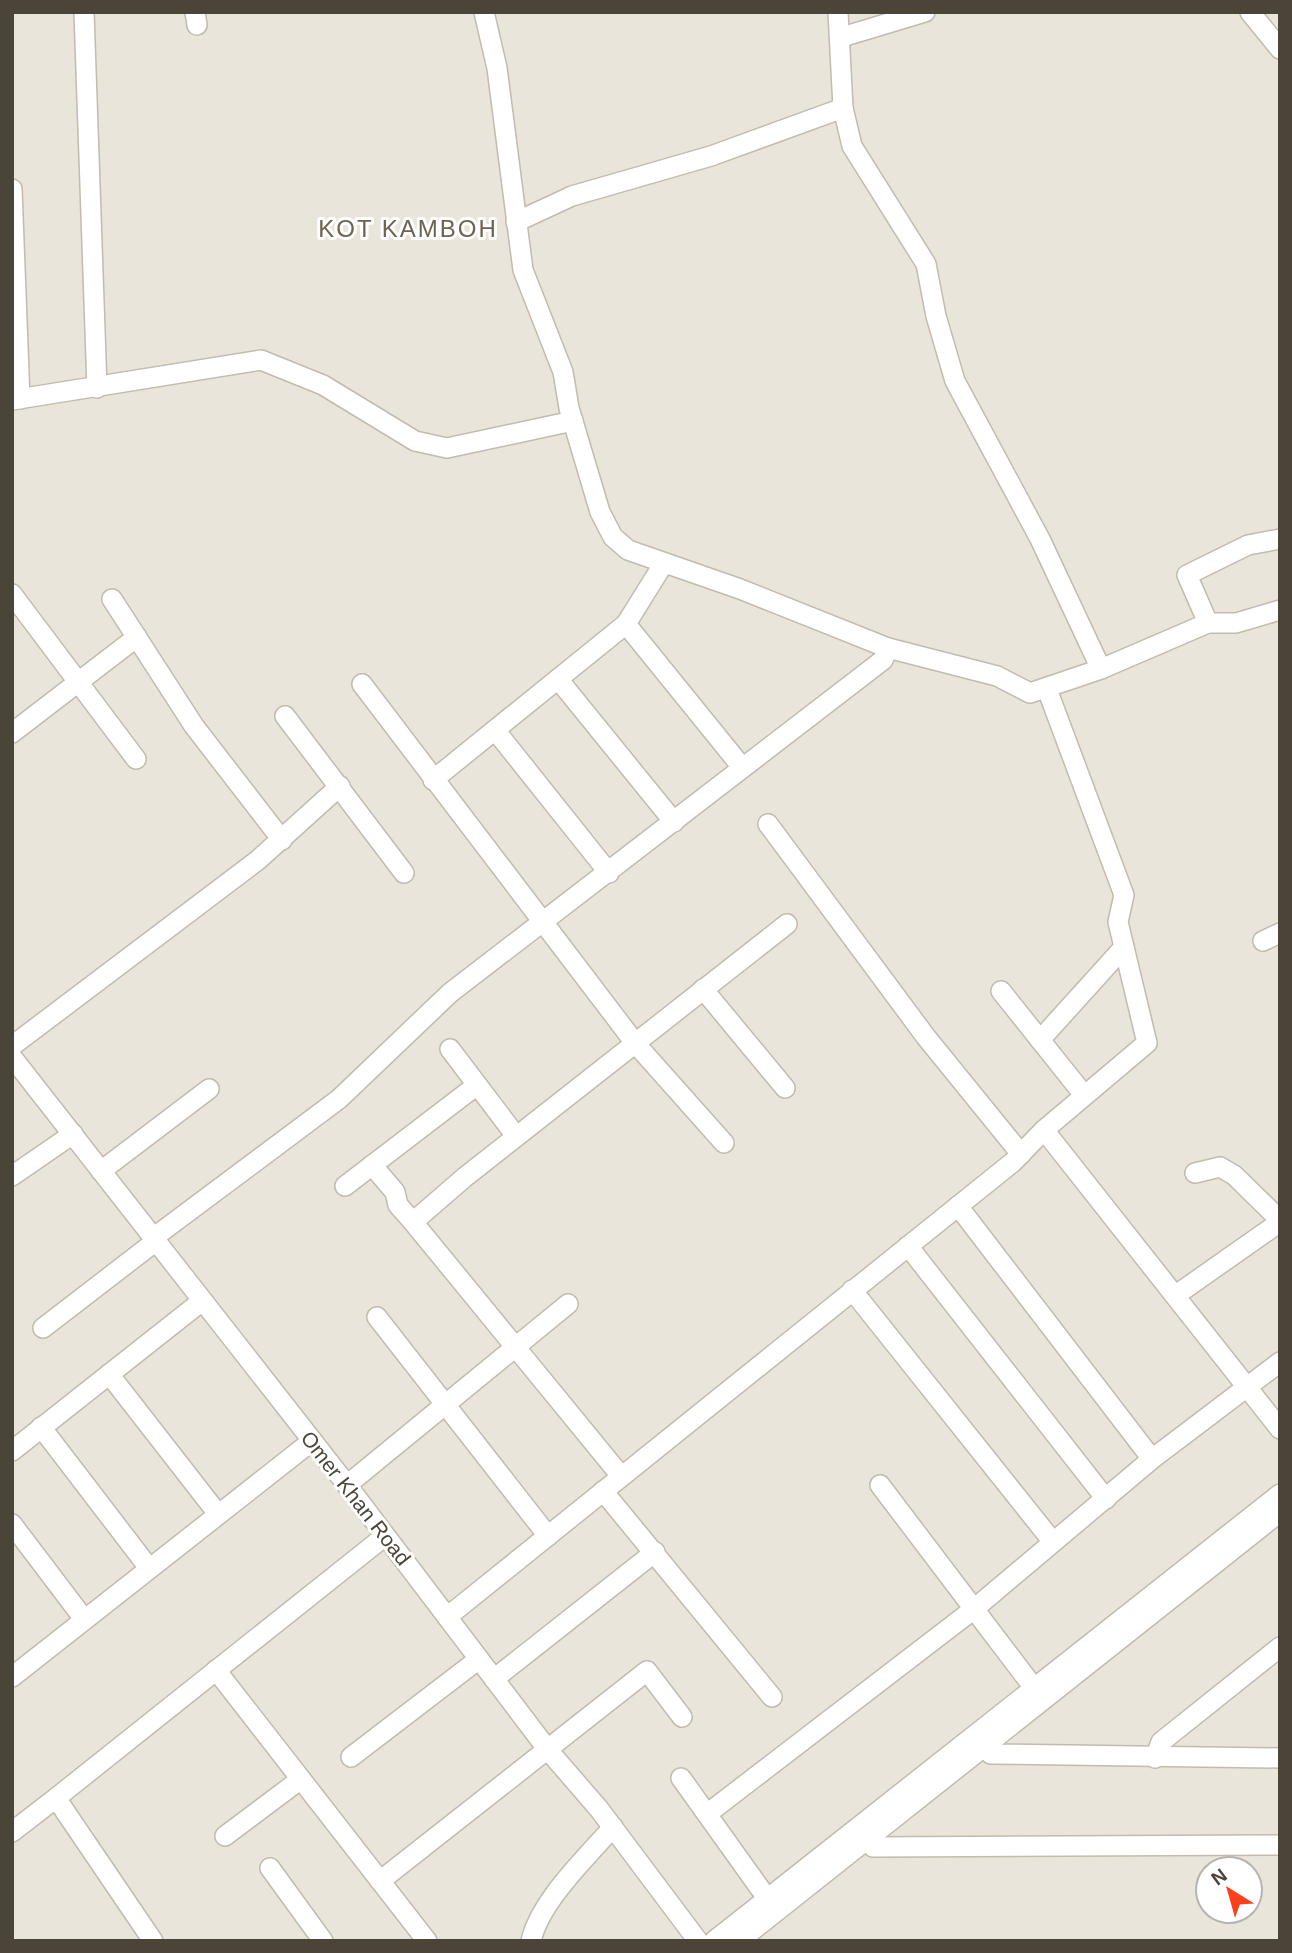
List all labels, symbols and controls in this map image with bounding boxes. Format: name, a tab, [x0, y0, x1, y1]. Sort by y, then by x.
district label: KOT KAMBOH	[318, 215, 498, 242]
street label: Omer Khan Road	[297, 1427, 415, 1569]
north arrow	[1194, 1855, 1264, 1925]
text: N	[1207, 1864, 1231, 1889]

